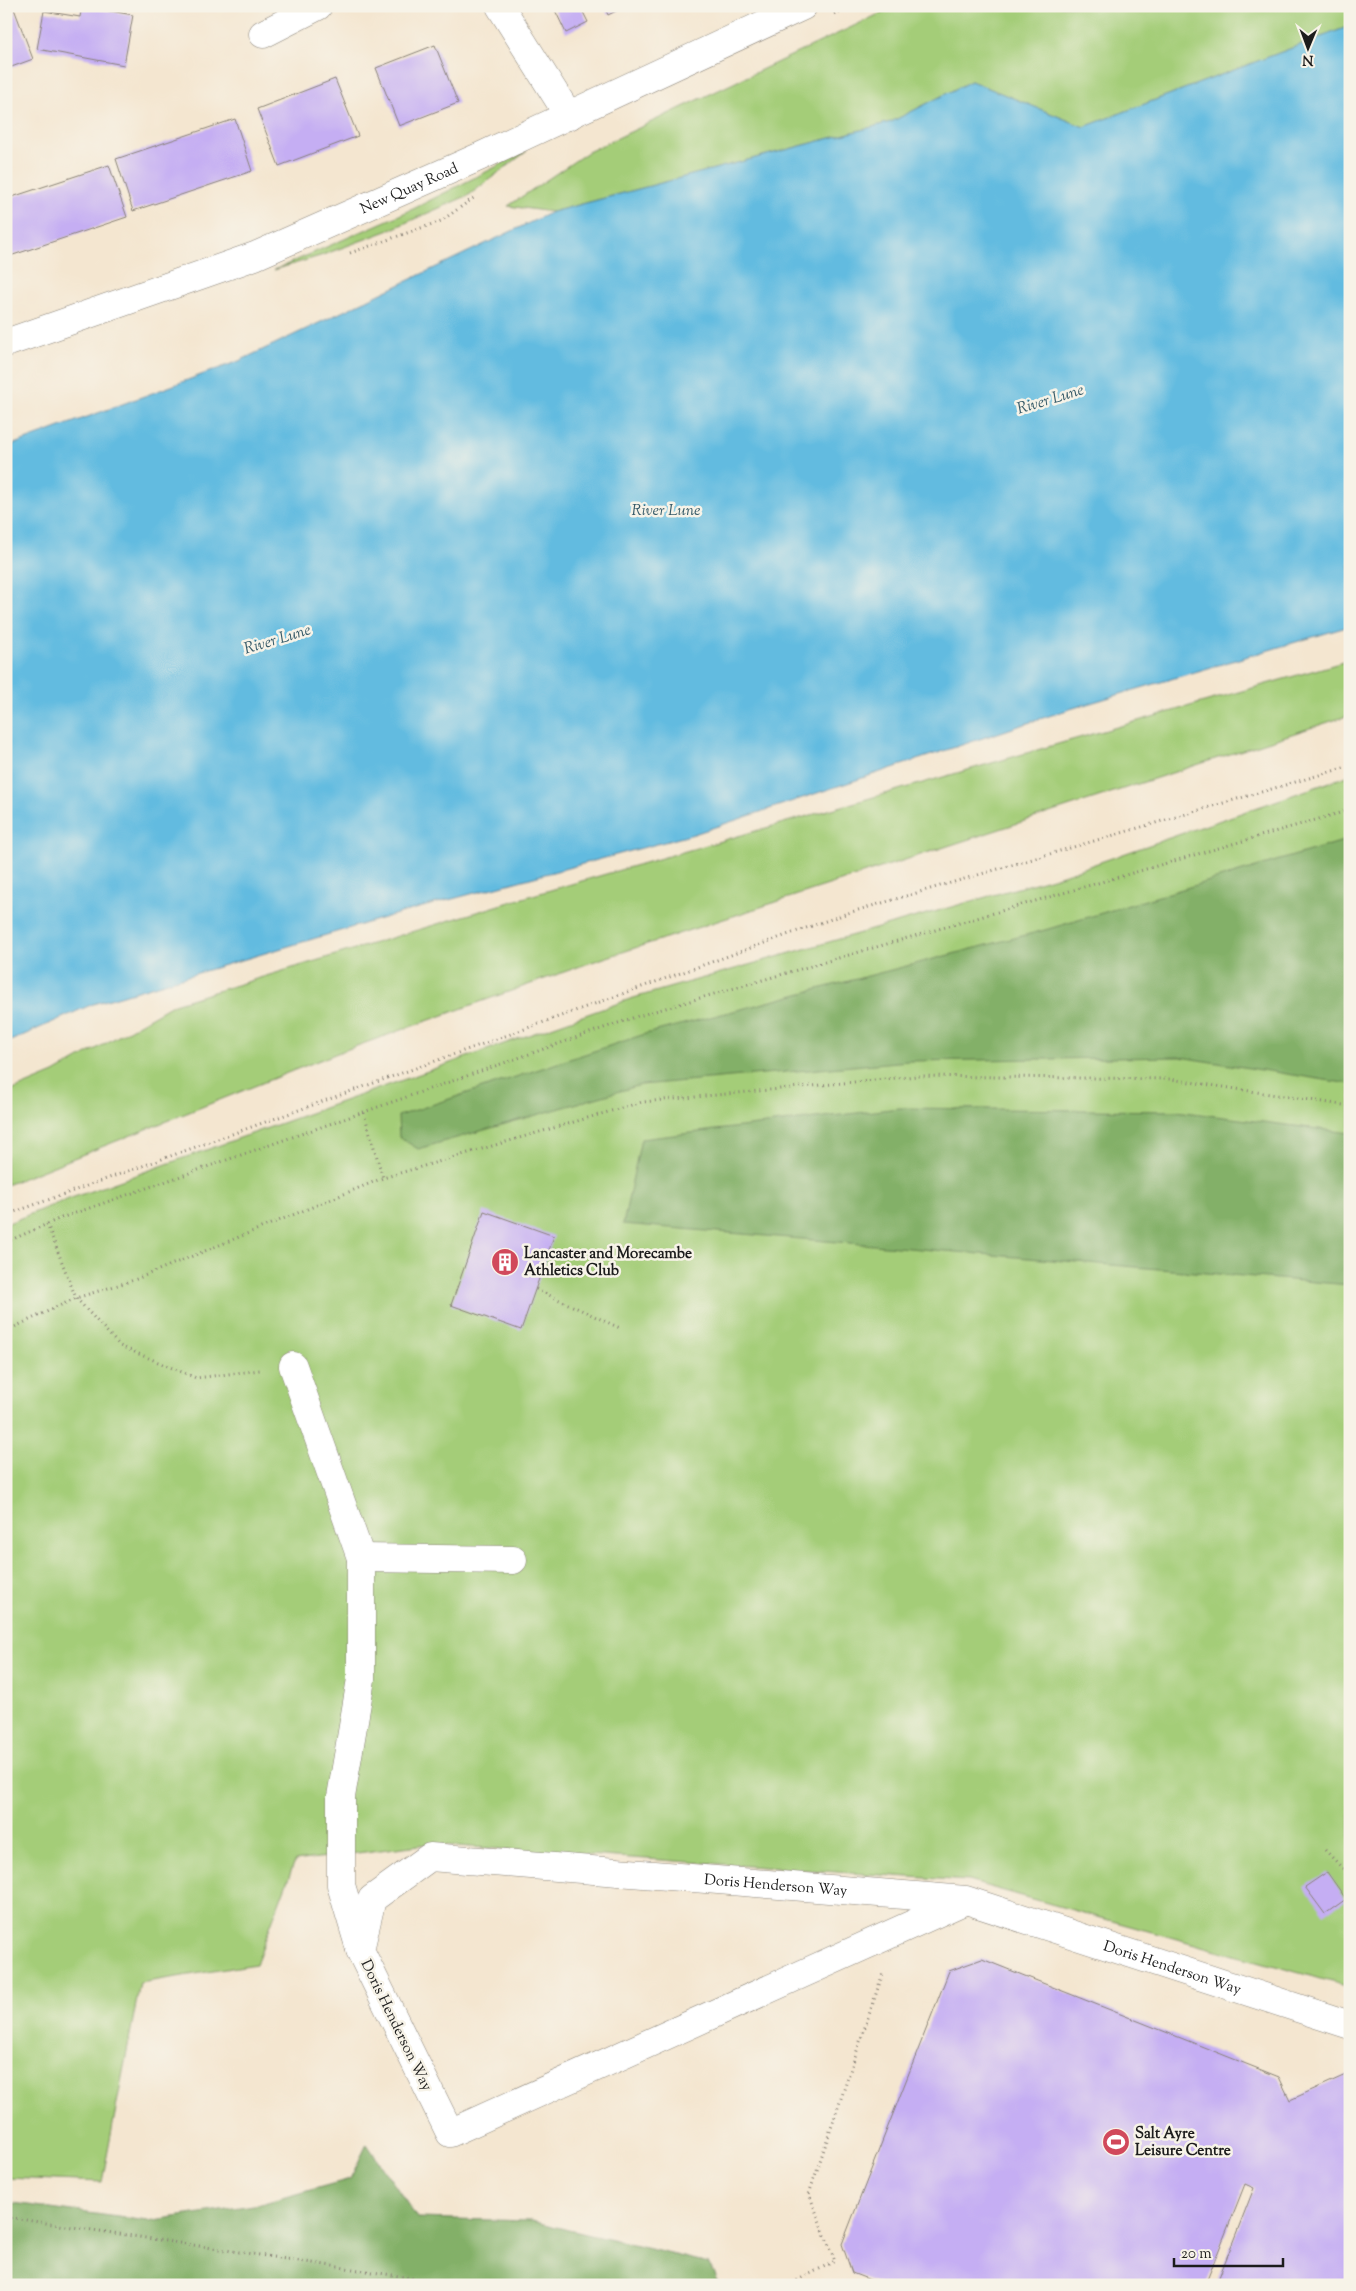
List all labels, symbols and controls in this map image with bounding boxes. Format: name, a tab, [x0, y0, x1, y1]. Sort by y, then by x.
north arrow	[1284, 22, 1334, 72]
text: N	[1302, 49, 1314, 69]
street label: New Quay Road	[357, 158, 462, 220]
water label: River Lune	[1014, 379, 1087, 421]
water label: River Lune	[632, 500, 700, 523]
water label: River Lune	[241, 619, 314, 661]
place label: Lancaster and Morecambe Athletics Club	[524, 1244, 692, 1282]
building icon: Lancaster and Morecambe Athletics Club	[490, 1247, 520, 1277]
street label: Doris Henderson Way	[703, 1870, 849, 1902]
street label: Doris Henderson Way	[1100, 1936, 1244, 2001]
street label: Doris Henderson Way	[355, 1956, 437, 2095]
place label: Salt Ayre Leisure Centre	[1135, 2124, 1231, 2162]
sports icon: Salt Ayre Leisure Centre	[1101, 2127, 1131, 2157]
scale bar	[1174, 2236, 1282, 2268]
text: 20 m	[1181, 2244, 1212, 2265]

